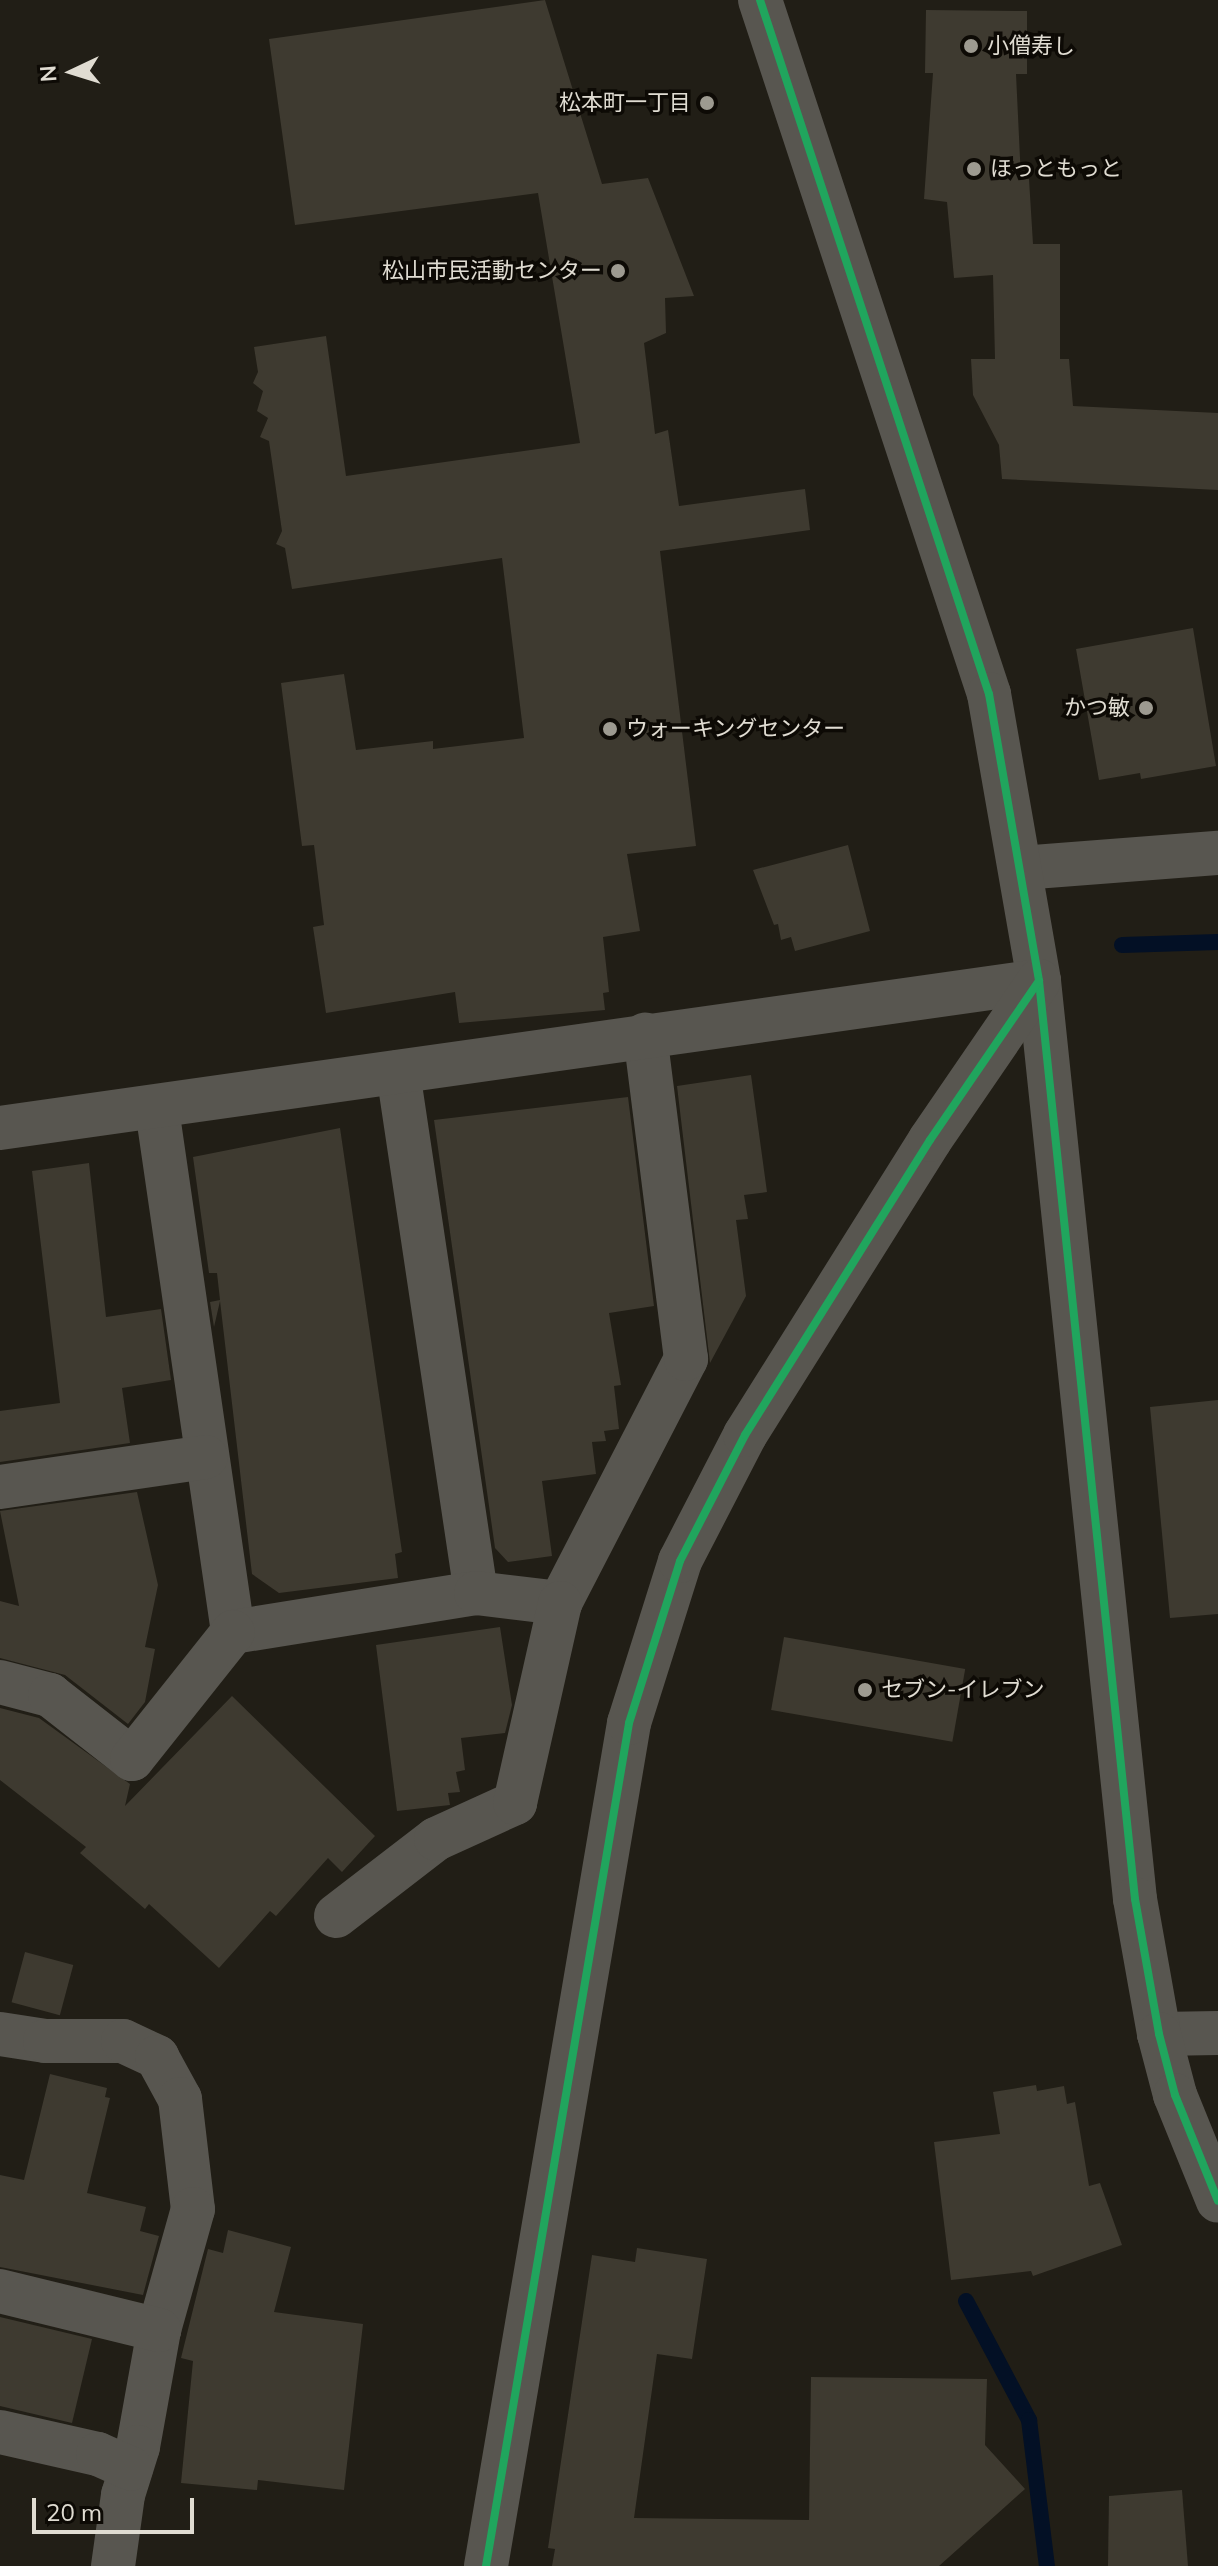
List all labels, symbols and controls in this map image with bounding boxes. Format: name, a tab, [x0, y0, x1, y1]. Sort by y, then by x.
north arrow	[32, 32, 112, 112]
place label: 小僧寿し	[987, 33, 1075, 59]
marker: 小僧寿し	[962, 37, 980, 55]
text: N	[34, 64, 63, 83]
place label: 松本町一丁目	[559, 90, 691, 116]
marker: 松本町一丁目	[698, 94, 716, 112]
place label: ほっともっと	[990, 156, 1122, 182]
marker: ほっともっと	[965, 160, 983, 178]
place label: 松山市民活動センター	[382, 258, 602, 284]
marker: 松山市民活動センター	[609, 262, 627, 280]
place label: かつ敏	[1064, 695, 1130, 721]
marker: かつ敏	[1137, 699, 1155, 717]
place label: ウォーキングセンター	[626, 716, 846, 742]
marker: ウォーキングセンター	[601, 720, 619, 738]
place label: セブン-イレブン	[881, 1677, 1044, 1703]
marker: セブン-イレブン	[856, 1681, 874, 1699]
scale bar	[36, 2482, 198, 2532]
text: 20 m	[46, 2497, 102, 2527]

